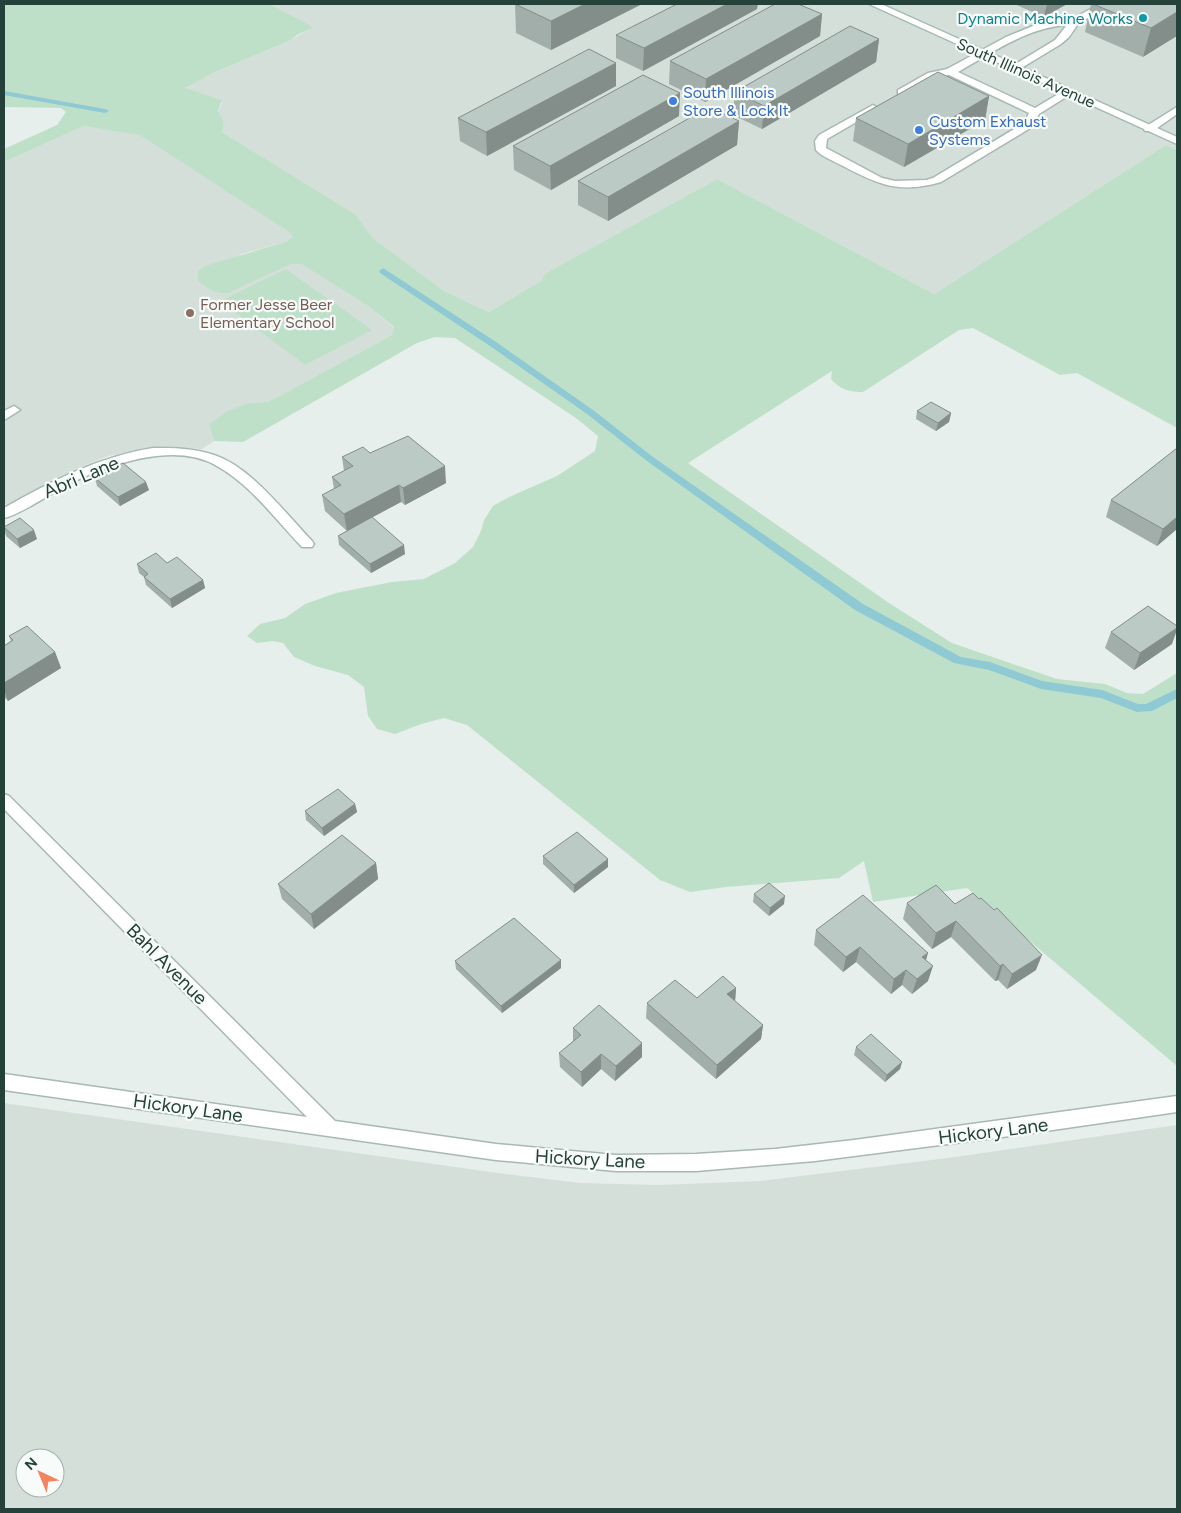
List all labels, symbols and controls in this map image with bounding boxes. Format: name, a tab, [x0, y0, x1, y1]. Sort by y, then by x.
place label: Dynamic Machine Works	[957, 9, 1133, 28]
marker: Dynamic Machine Works	[1137, 12, 1149, 24]
street label: South Illinois Avenue	[954, 34, 1098, 112]
place label: South Illinois Store & Lock It	[683, 83, 789, 120]
marker: South Illinois Store & Lock It	[667, 95, 679, 107]
place label: Custom Exhaust Systems	[929, 112, 1046, 149]
marker: Custom Exhaust Systems	[913, 124, 925, 136]
place label: Former Jesse Beer Elementary School	[200, 295, 334, 332]
marker: Former Jesse Beer Elementary School	[184, 307, 196, 319]
street label: Abri Lane	[40, 451, 122, 503]
street label: Bahl Avenue	[122, 919, 212, 1009]
street label: Hickory Lane	[132, 1089, 244, 1127]
street label: Hickory Lane	[937, 1113, 1049, 1149]
street label: Hickory Lane	[534, 1145, 646, 1173]
north arrow	[15, 1448, 65, 1498]
text: N	[22, 1454, 41, 1474]

